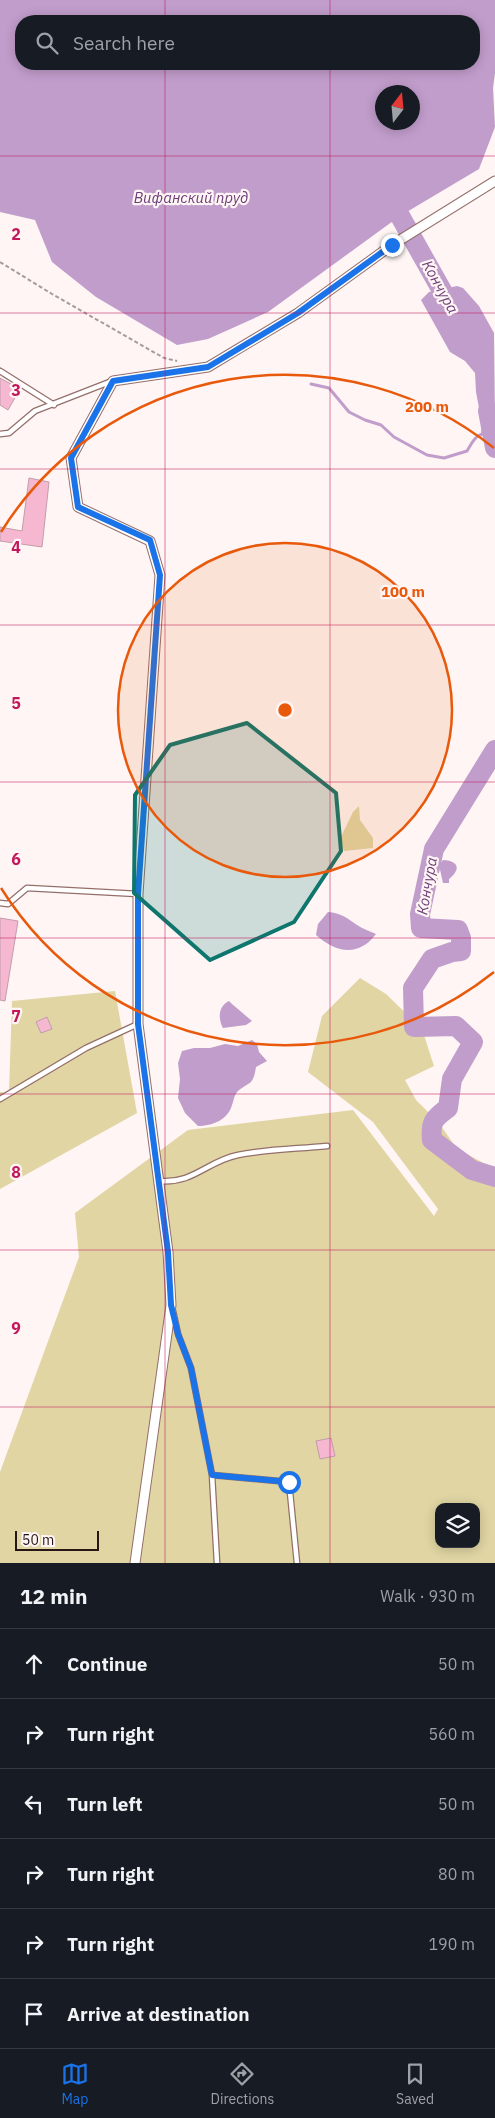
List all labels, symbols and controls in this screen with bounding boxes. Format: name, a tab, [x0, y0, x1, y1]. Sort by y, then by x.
search box	[15, 15, 480, 70]
icon: search	[33, 29, 61, 57]
text: Search here	[73, 31, 175, 55]
north arrow	[375, 85, 420, 130]
water label: Вифанский пруд	[134, 188, 248, 207]
text: 2	[11, 224, 21, 244]
route end	[381, 234, 404, 257]
water label: Кончура	[418, 257, 463, 317]
text: 3	[11, 380, 21, 400]
text: 200 m	[405, 397, 449, 416]
text: 4	[11, 537, 21, 557]
text: 100 m	[381, 582, 425, 601]
text: 5	[11, 693, 21, 713]
centre of rings	[276, 701, 294, 719]
text: 6	[11, 849, 21, 869]
water label: Кончура	[412, 855, 441, 916]
text: 7	[11, 1006, 21, 1026]
text: 8	[11, 1162, 21, 1182]
text: 9	[11, 1318, 21, 1338]
route start	[278, 1471, 301, 1494]
map controls	[435, 1503, 480, 1548]
button: layers	[435, 1503, 480, 1548]
scale bar	[15, 1528, 99, 1551]
text: 50 m	[22, 1531, 54, 1549]
text: 12 min	[20, 1582, 87, 1610]
text: Walk · 930 m	[380, 1586, 475, 1606]
icon: ahead	[20, 1650, 48, 1678]
text: Continue	[67, 1652, 147, 1676]
text: 50 m	[438, 1654, 475, 1674]
icon: right	[20, 1720, 48, 1748]
text: Turn right	[67, 1722, 154, 1746]
text: 560 m	[428, 1724, 475, 1744]
icon: left	[20, 1790, 48, 1818]
text: Turn left	[67, 1792, 143, 1816]
text: 50 m	[438, 1794, 475, 1814]
icon: right	[20, 1860, 48, 1888]
text: Turn right	[67, 1862, 154, 1886]
text: 80 m	[438, 1864, 475, 1884]
icon: right	[20, 1930, 48, 1958]
text: Turn right	[67, 1932, 154, 1956]
text: 190 m	[428, 1934, 475, 1954]
icon: arrive	[20, 2000, 48, 2028]
text: Arrive at destination	[67, 2002, 250, 2026]
tab: Map	[61, 2060, 89, 2108]
tab: Directions	[211, 2060, 274, 2108]
tab: Saved	[396, 2060, 434, 2108]

